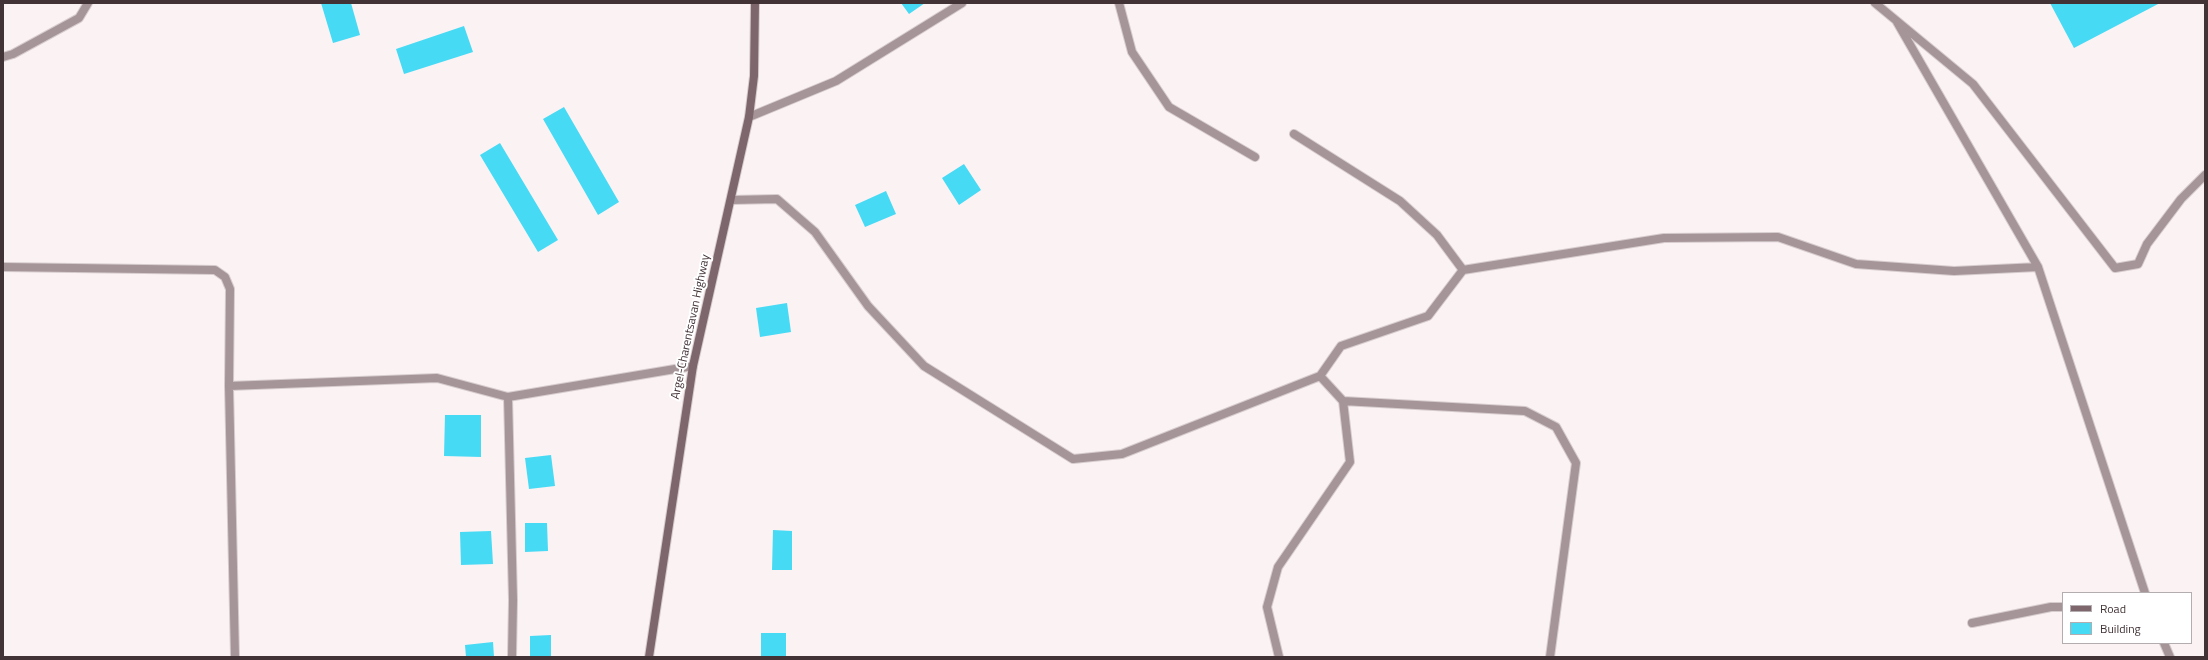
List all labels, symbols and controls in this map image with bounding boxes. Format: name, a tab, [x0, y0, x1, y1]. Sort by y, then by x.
street label: Argel-Charentsavan Highway	[669, 253, 713, 401]
legend	[2062, 592, 2192, 644]
text: Road	[2100, 599, 2126, 618]
text: Building	[2100, 619, 2141, 638]

